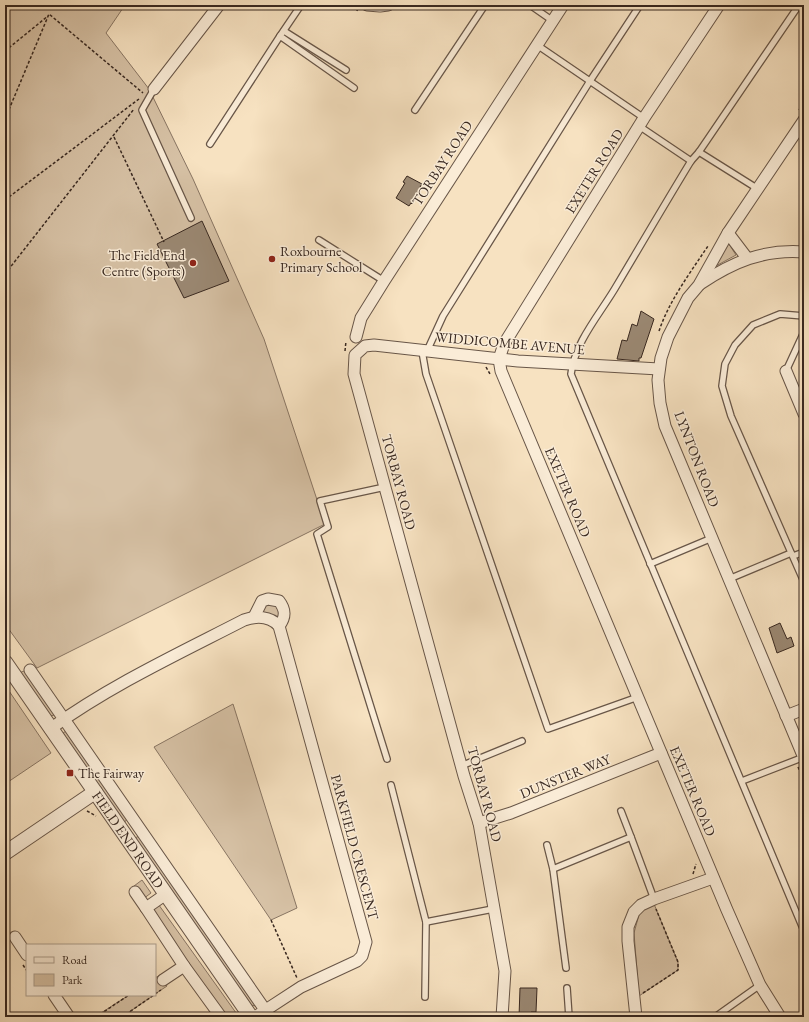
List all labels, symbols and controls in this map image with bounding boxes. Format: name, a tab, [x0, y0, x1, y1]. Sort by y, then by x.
street label: TORBAY ROAD	[408, 117, 476, 209]
street label: EXETER ROAD	[561, 125, 627, 217]
place label: Roxbourne Primary School	[280, 242, 363, 276]
place label: The Field End Centre (Sports)	[102, 246, 186, 280]
marker: Roxbourne Primary School	[267, 254, 277, 264]
marker: The Field End Centre (Sports)	[188, 258, 198, 268]
street label: WIDDICOMBE AVENUE	[435, 327, 586, 359]
street label: LYNTON ROAD	[670, 408, 724, 510]
street label: TORBAY ROAD	[378, 432, 420, 532]
street label: EXETER ROAD	[541, 444, 595, 540]
street label: EXETER ROAD	[666, 743, 720, 839]
street label: TORBAY ROAD	[464, 744, 506, 844]
street label: DUNSTER WAY	[517, 749, 614, 802]
place label: The Fairway	[78, 764, 145, 782]
marker: The Fairway	[65, 768, 75, 778]
street label: PARKFIELD CRESCENT	[327, 772, 383, 922]
street label: FIELD END ROAD	[88, 787, 168, 892]
legend	[26, 944, 156, 996]
text: Road	[62, 952, 88, 968]
text: Park	[62, 972, 83, 988]

